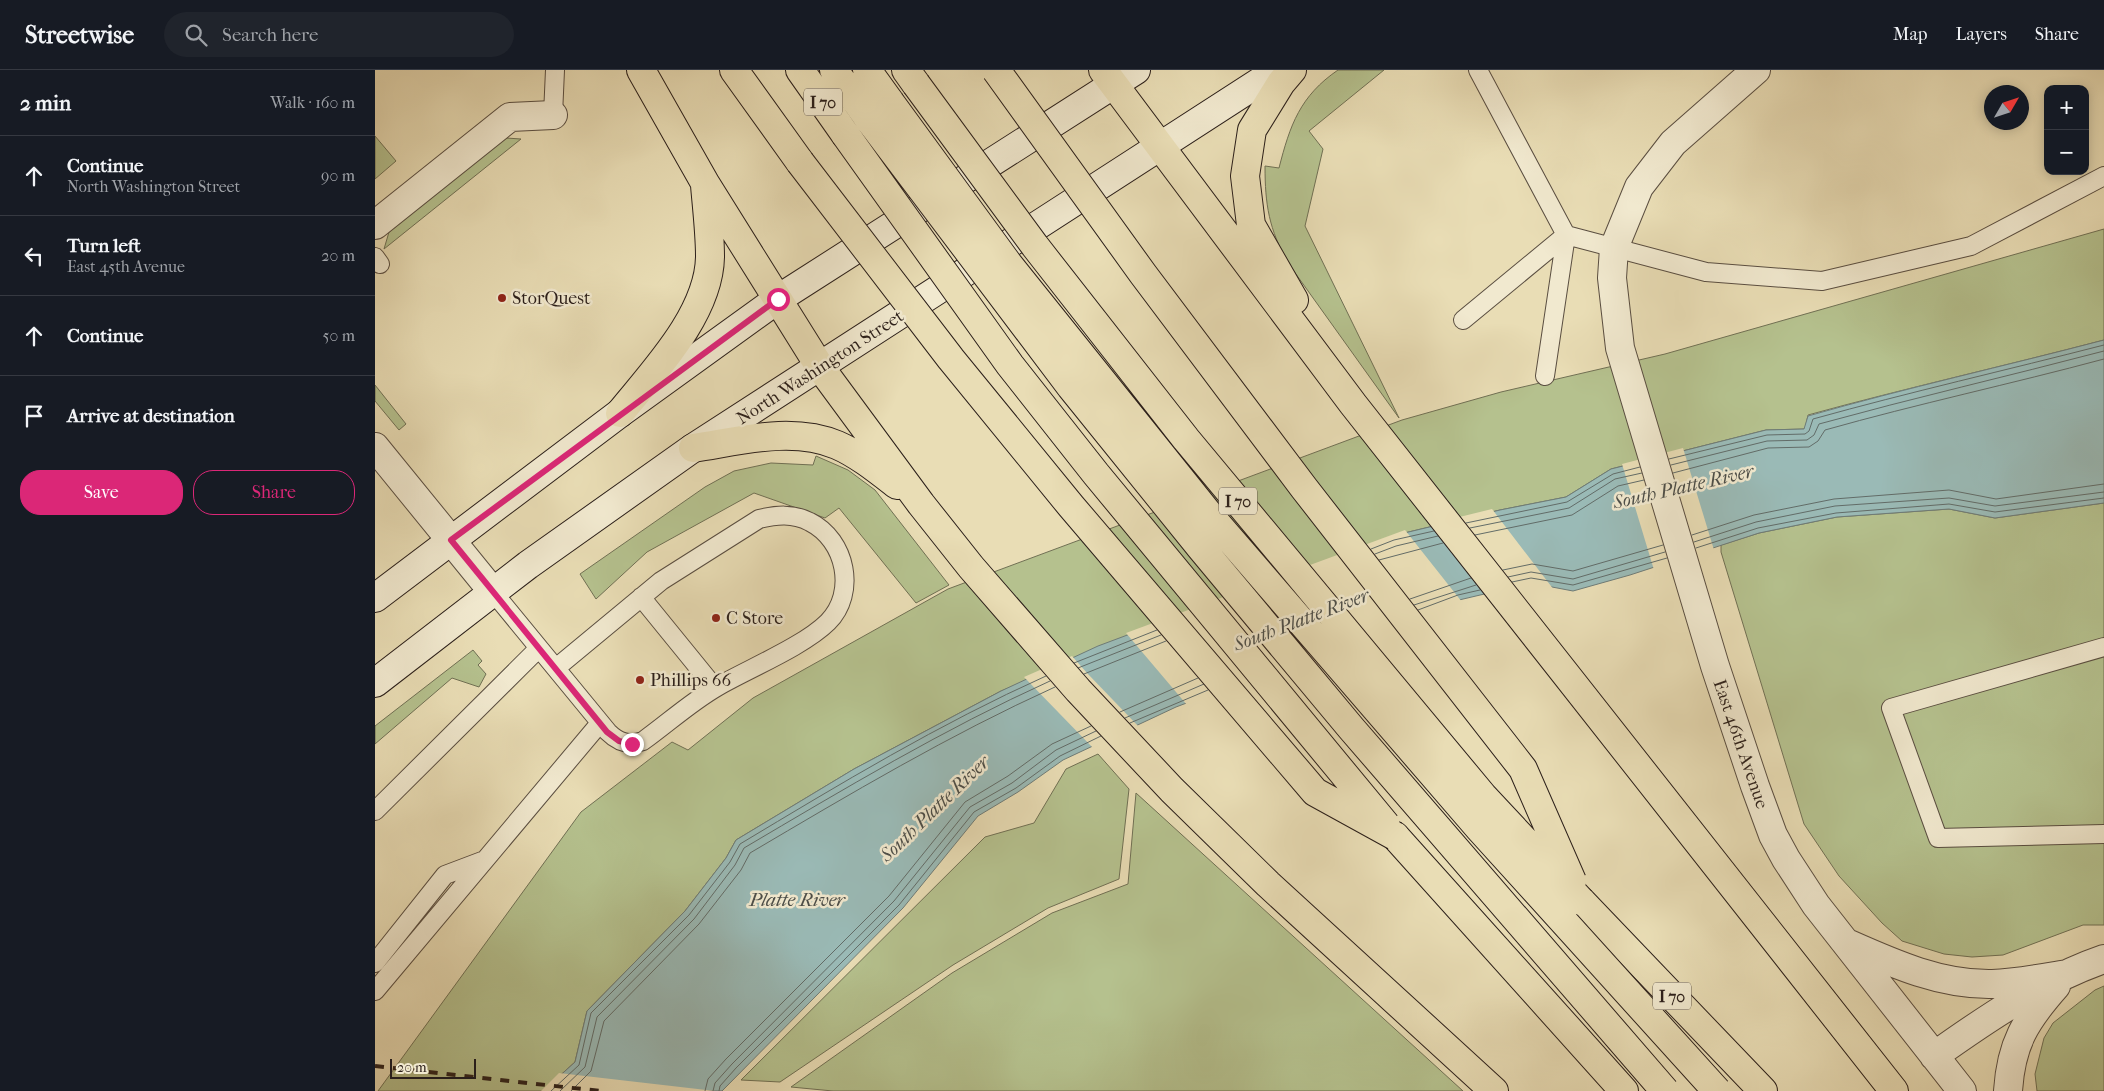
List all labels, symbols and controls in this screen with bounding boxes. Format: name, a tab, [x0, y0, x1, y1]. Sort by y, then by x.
search box	[164, 12, 514, 57]
text: Streetwise	[25, 21, 134, 49]
icon: search	[182, 21, 210, 49]
text: Search here	[222, 24, 318, 46]
text: Map	[1893, 24, 1927, 45]
text: Layers	[1955, 24, 2007, 45]
text: Share	[2035, 24, 2079, 45]
north arrow	[1984, 85, 2029, 130]
map controls	[2044, 85, 2089, 175]
button: +	[2044, 85, 2089, 130]
road number: I 70	[804, 88, 842, 116]
text: 2 min	[20, 91, 71, 115]
text: Walk · 160 m	[270, 93, 355, 112]
button: −	[2044, 130, 2089, 175]
text: Continue	[67, 155, 143, 177]
icon: ahead	[20, 162, 48, 190]
text: 90 m	[321, 166, 355, 185]
text: North Washington Street	[67, 177, 240, 196]
text: Turn left	[67, 235, 141, 257]
icon: left	[20, 242, 48, 270]
text: 20 m	[321, 246, 355, 265]
text: East 45th Avenue	[67, 257, 185, 276]
place label: StorQuest	[512, 288, 591, 309]
route start	[767, 288, 790, 311]
marker: StorQuest	[496, 292, 508, 304]
street label: North Washington Street	[733, 305, 908, 429]
icon: ahead	[20, 322, 48, 350]
text: Continue	[67, 325, 143, 347]
text: 50 m	[323, 326, 355, 345]
icon: arrive	[20, 402, 48, 430]
text: Arrive at destination	[67, 405, 235, 427]
water label: South Platte River	[1610, 460, 1757, 514]
button: Save	[20, 470, 183, 515]
button: Share	[193, 470, 355, 515]
road number: I 70	[1219, 488, 1257, 514]
water label: South Platte River	[1230, 583, 1374, 656]
place label: C Store	[726, 608, 783, 629]
marker: C Store	[710, 612, 722, 624]
place label: Phillips 66	[650, 670, 732, 691]
marker: Phillips 66	[634, 674, 646, 686]
street label: East 46th Avenue	[1709, 677, 1772, 812]
route end	[621, 733, 644, 756]
water label: South Platte River	[875, 750, 995, 867]
water label: Platte River	[748, 889, 846, 911]
road number: I 70	[1653, 982, 1691, 1009]
scale bar	[390, 1056, 476, 1079]
text: 20 m	[397, 1059, 427, 1076]

